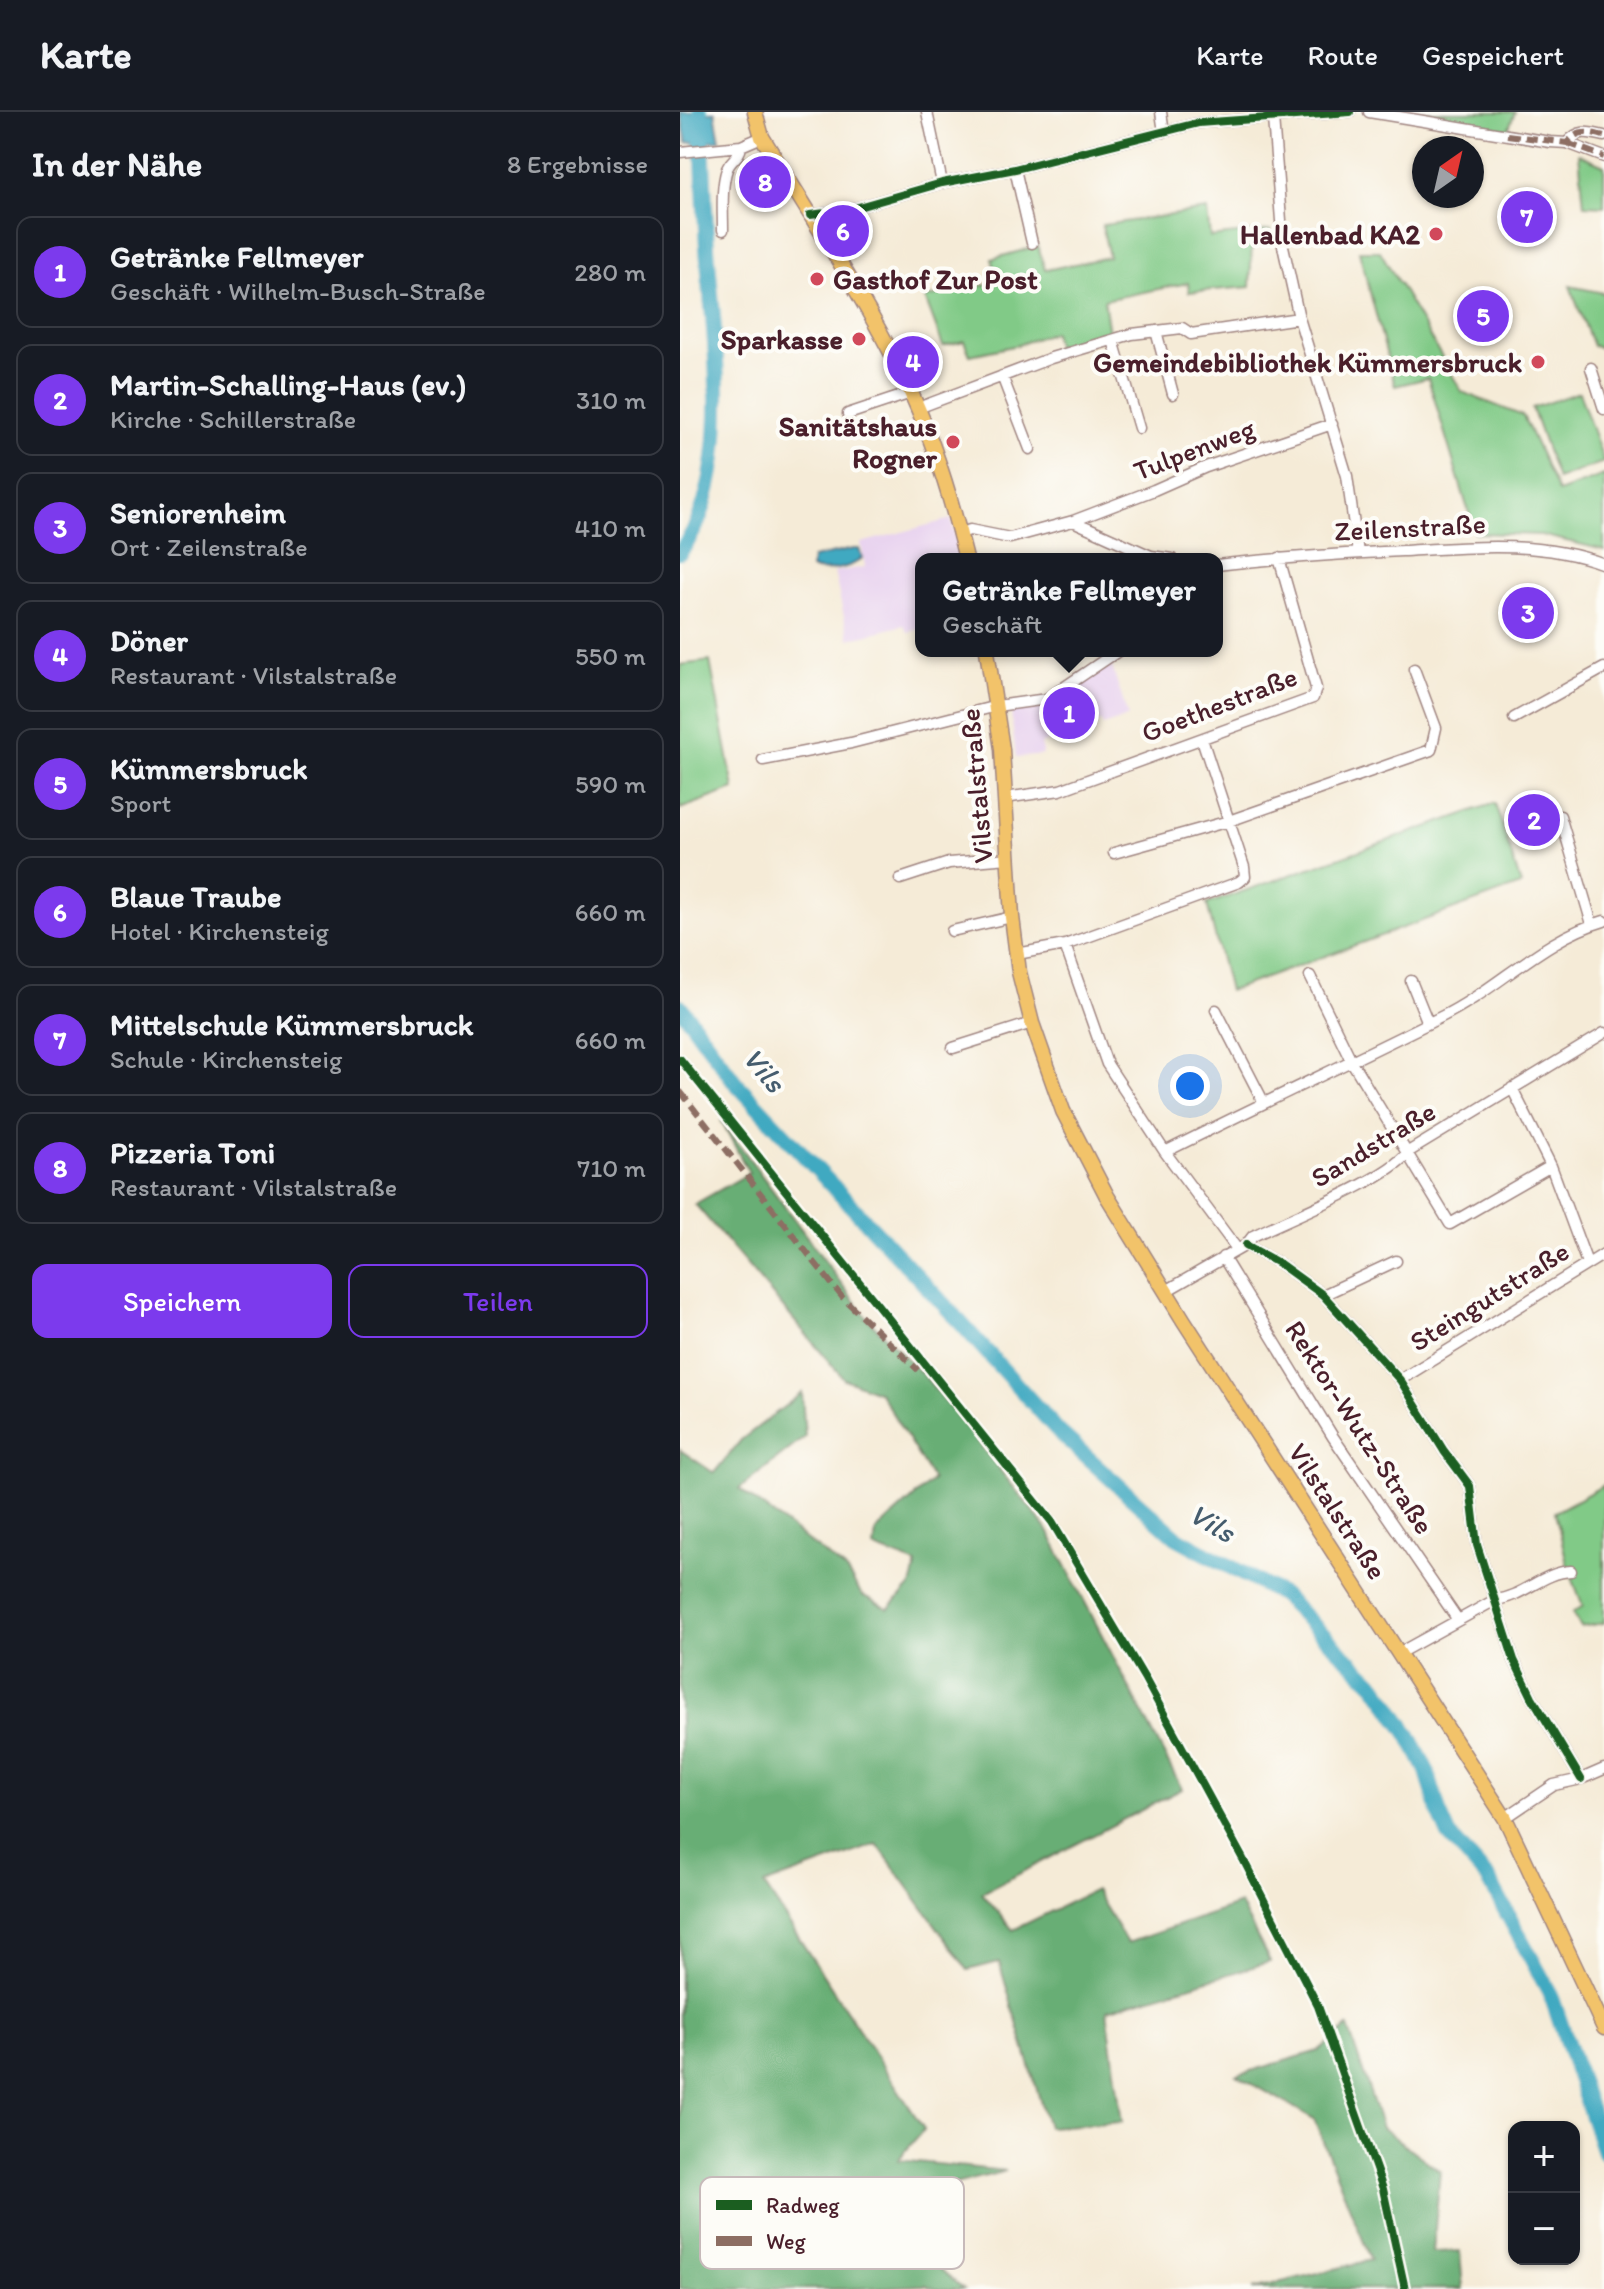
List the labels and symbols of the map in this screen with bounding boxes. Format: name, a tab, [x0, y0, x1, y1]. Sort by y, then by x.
north arrow	[1412, 136, 1484, 208]
pin: 8	[739, 152, 791, 212]
pin: 7	[1501, 187, 1553, 247]
pin: 6	[817, 201, 869, 261]
place label: Hallenbad KA2	[1240, 217, 1420, 251]
marker: Hallenbad KA2	[1427, 225, 1445, 243]
place label: Gasthof Zur Post	[833, 262, 1038, 296]
marker: Gasthof Zur Post	[808, 270, 826, 288]
pin: 5	[1457, 286, 1509, 346]
place label: Sparkasse	[721, 322, 843, 356]
marker: Sparkasse	[850, 330, 868, 348]
pin: 4	[887, 332, 939, 392]
place label: Gemeindebibliothek Kümmersbruck	[1093, 345, 1523, 379]
marker: Gemeindebibliothek Kümmersbruck	[1529, 353, 1547, 371]
place label: Sanitätshaus Rogner	[779, 409, 938, 475]
street label: Tulpenweg	[1129, 410, 1260, 488]
marker: Sanitätshaus Rogner	[944, 433, 962, 451]
street label: Zeilenstraße	[1333, 506, 1487, 548]
pin: 3	[1502, 583, 1554, 643]
street label: Goethestraße	[1136, 659, 1302, 749]
pin: 1	[1043, 683, 1095, 743]
street label: Vilstalstraße	[952, 707, 1000, 865]
pin: 2	[1508, 790, 1560, 850]
water label: Vils	[735, 1040, 795, 1101]
your location	[1170, 1066, 1210, 1106]
street label: Sandstraße	[1305, 1094, 1441, 1194]
street label: Steingutstraße	[1403, 1234, 1575, 1358]
street label: Rektor-Wutz-Straße	[1278, 1314, 1442, 1540]
street label: Vilstalstraße	[1281, 1437, 1395, 1585]
water label: Vils	[1182, 1495, 1243, 1551]
legend	[700, 2177, 964, 2269]
text: Radweg	[766, 2192, 840, 2219]
text: Weg	[766, 2228, 807, 2255]

